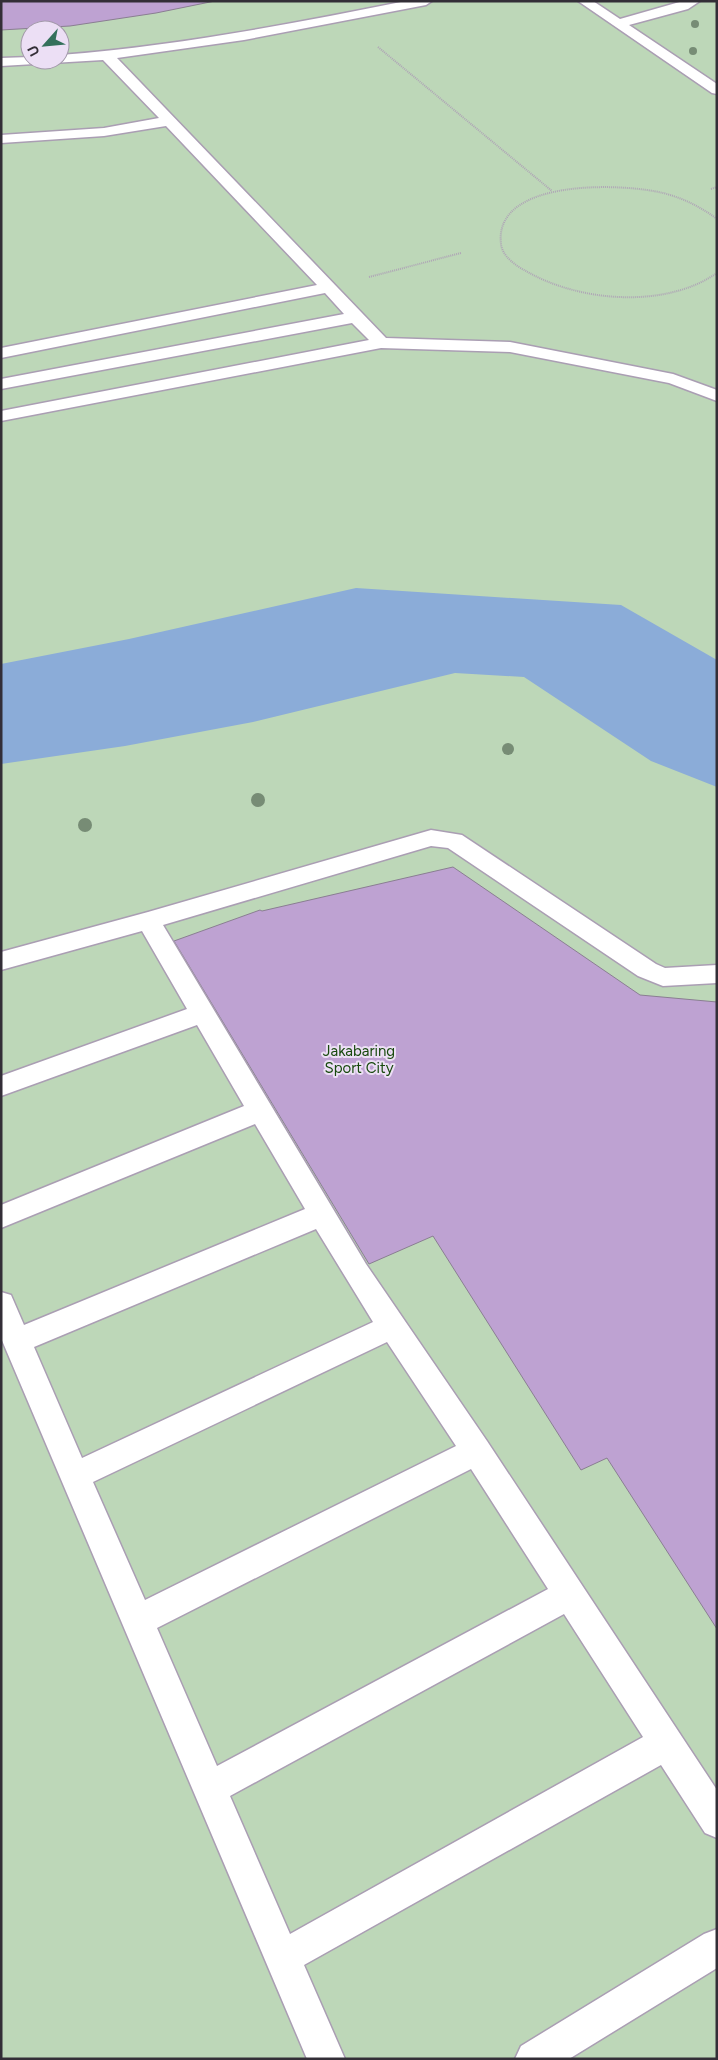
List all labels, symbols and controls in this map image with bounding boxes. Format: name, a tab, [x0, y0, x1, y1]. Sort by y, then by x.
north arrow	[20, 20, 70, 70]
text: U	[24, 42, 44, 59]
park label: Jakabaring Sport City	[323, 1042, 395, 1077]

